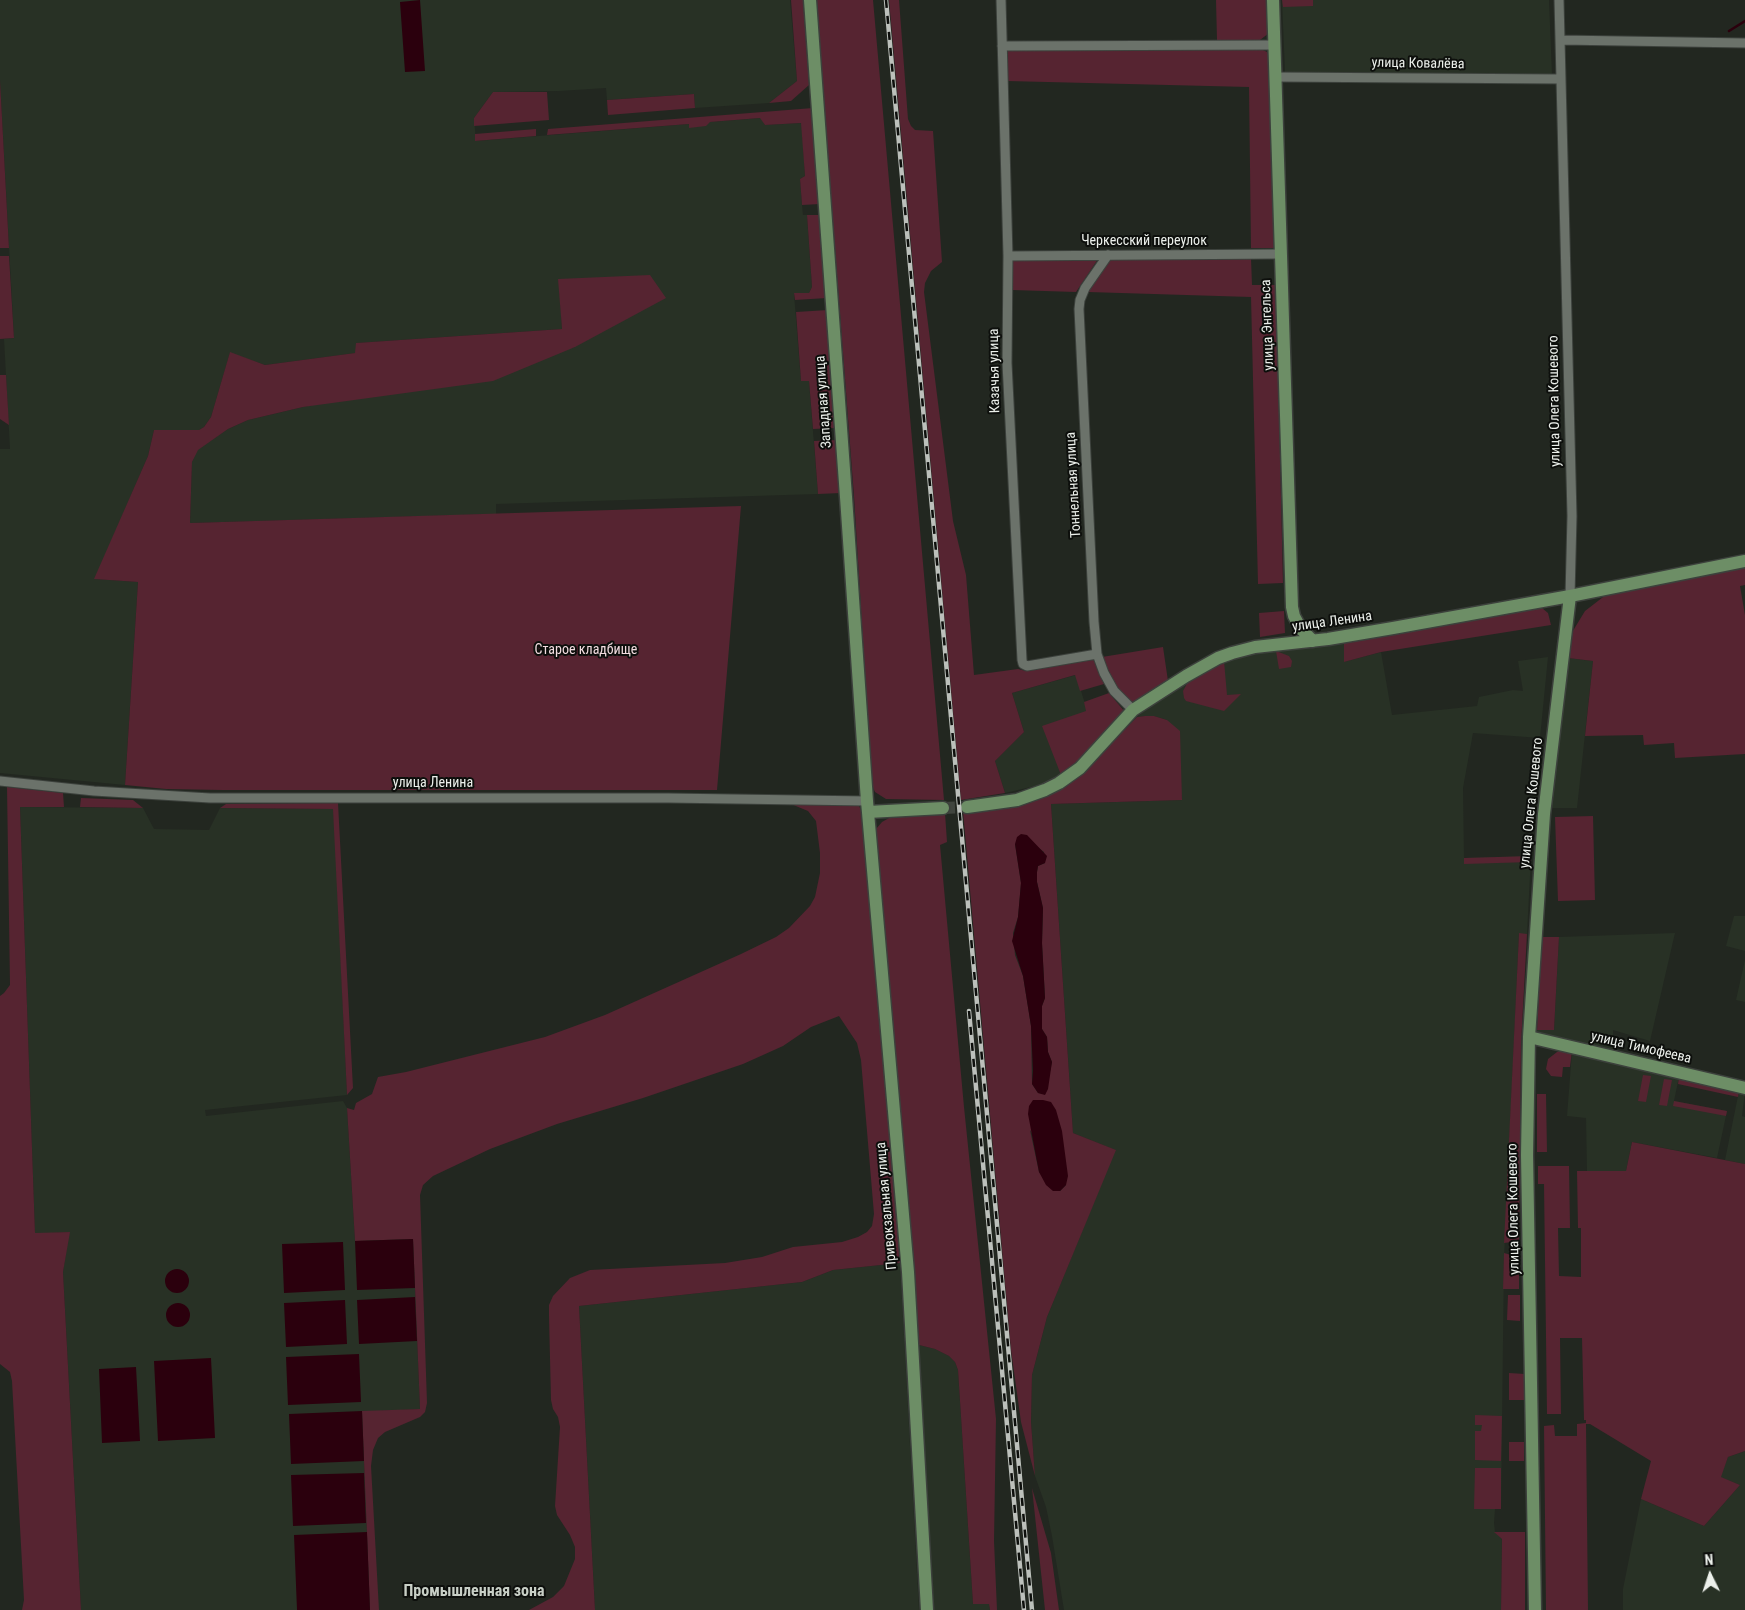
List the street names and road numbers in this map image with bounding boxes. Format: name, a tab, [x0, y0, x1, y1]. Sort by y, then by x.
street label: улица Ковалёва	[1371, 55, 1465, 73]
street label: Черкесский переулок	[1081, 233, 1207, 249]
street label: улица Энгельса	[1258, 279, 1278, 371]
street label: Казачья улица	[986, 328, 1004, 414]
street label: улица Олега Кошевого	[1545, 335, 1565, 467]
street label: Западная улица	[812, 355, 836, 449]
street label: Тоннельная улица	[1063, 432, 1085, 538]
street label: улица Ленина	[1291, 608, 1373, 636]
street label: улица Олега Кошевого	[1517, 737, 1547, 869]
street label: улица Ленина	[393, 775, 473, 791]
street label: улица Тимофеева	[1589, 1028, 1693, 1068]
street label: Привокзальная улица	[873, 1142, 901, 1270]
street label: улица Олега Кошевого	[1504, 1143, 1524, 1275]

